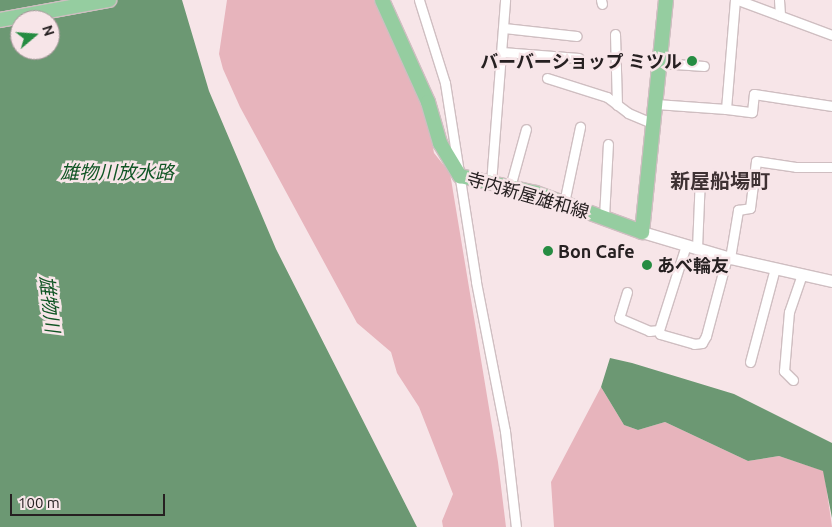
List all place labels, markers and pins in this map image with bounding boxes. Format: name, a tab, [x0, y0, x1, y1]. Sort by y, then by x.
place label: バーバーショップ ミツル	[480, 50, 682, 72]
marker: バーバーショップ ミツル	[686, 55, 698, 67]
place label: Bon Cafe	[558, 240, 635, 262]
marker: Bon Cafe	[542, 245, 554, 257]
place label: あべ輪友	[657, 254, 729, 276]
marker: あべ輪友	[641, 259, 653, 271]

